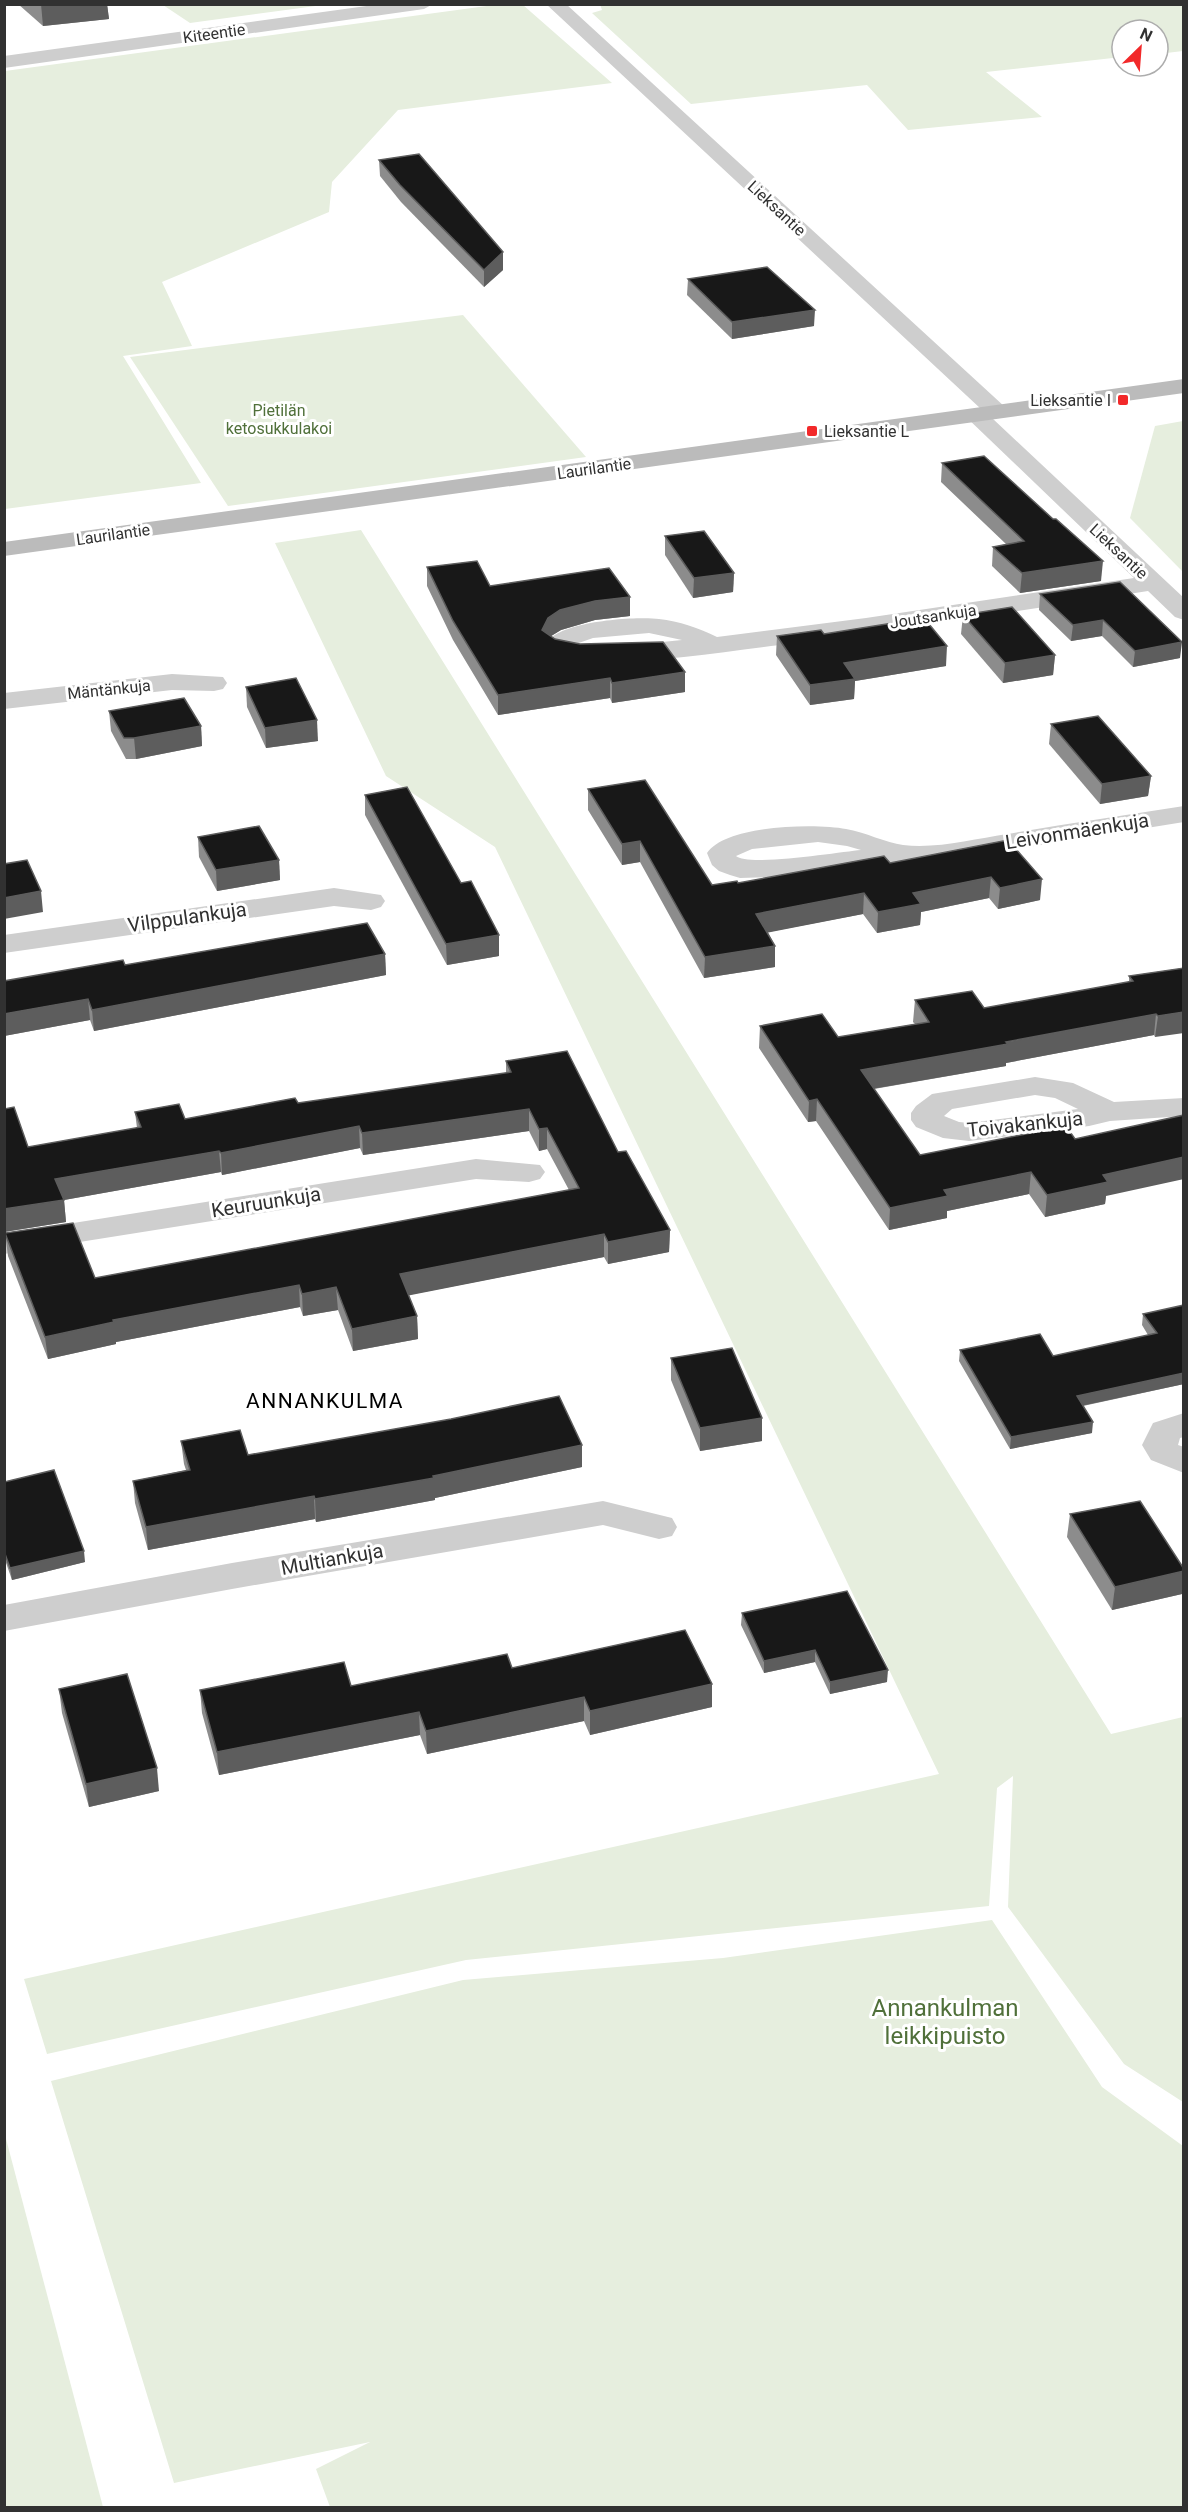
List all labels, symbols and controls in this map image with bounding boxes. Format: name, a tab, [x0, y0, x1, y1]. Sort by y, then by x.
north arrow	[1110, 18, 1170, 78]
street label: Kiteentie	[182, 20, 246, 47]
text: N	[1137, 24, 1155, 46]
street label: Lieksantie	[744, 177, 810, 240]
place label: Lieksantie I	[1030, 391, 1111, 410]
marker: Lieksantie I	[1116, 393, 1130, 407]
park label: Pietilän ketosukkulakoi	[226, 401, 332, 438]
place label: Lieksantie L	[824, 422, 909, 441]
marker: Lieksantie L	[805, 424, 819, 438]
street label: Laurilantie	[556, 454, 632, 483]
street label: Laurilantie	[75, 520, 151, 549]
street label: Lieksantie	[1086, 520, 1152, 583]
street label: Joutsankuja	[888, 600, 978, 633]
street label: Mäntänkuja	[66, 676, 152, 703]
street label: Leivonmäenkuja	[1003, 808, 1151, 854]
street label: Vilppulankuja	[126, 897, 248, 937]
street label: Toivakankuja	[966, 1106, 1084, 1142]
street label: Keuruunkuja	[209, 1181, 323, 1223]
district label: ANNANKULMA	[246, 1389, 404, 1413]
street label: Multiankuja	[279, 1538, 385, 1580]
park label: Annankulman leikkipuisto	[871, 1994, 1019, 2050]

